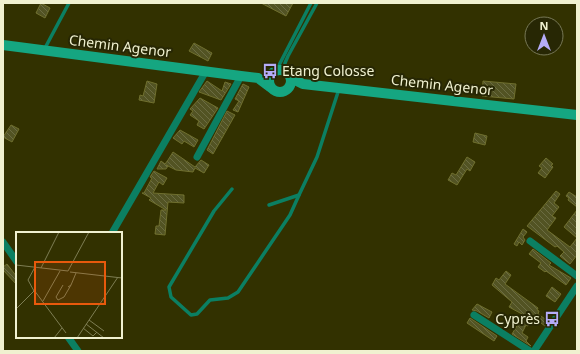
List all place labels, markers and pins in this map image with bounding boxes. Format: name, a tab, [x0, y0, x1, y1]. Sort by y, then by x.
place label: Etang Colosse	[282, 61, 374, 80]
bus stop icon: Etang Colosse	[261, 62, 279, 80]
place label: Cyprès	[495, 309, 540, 328]
bus stop icon: Cyprès	[543, 310, 561, 328]

